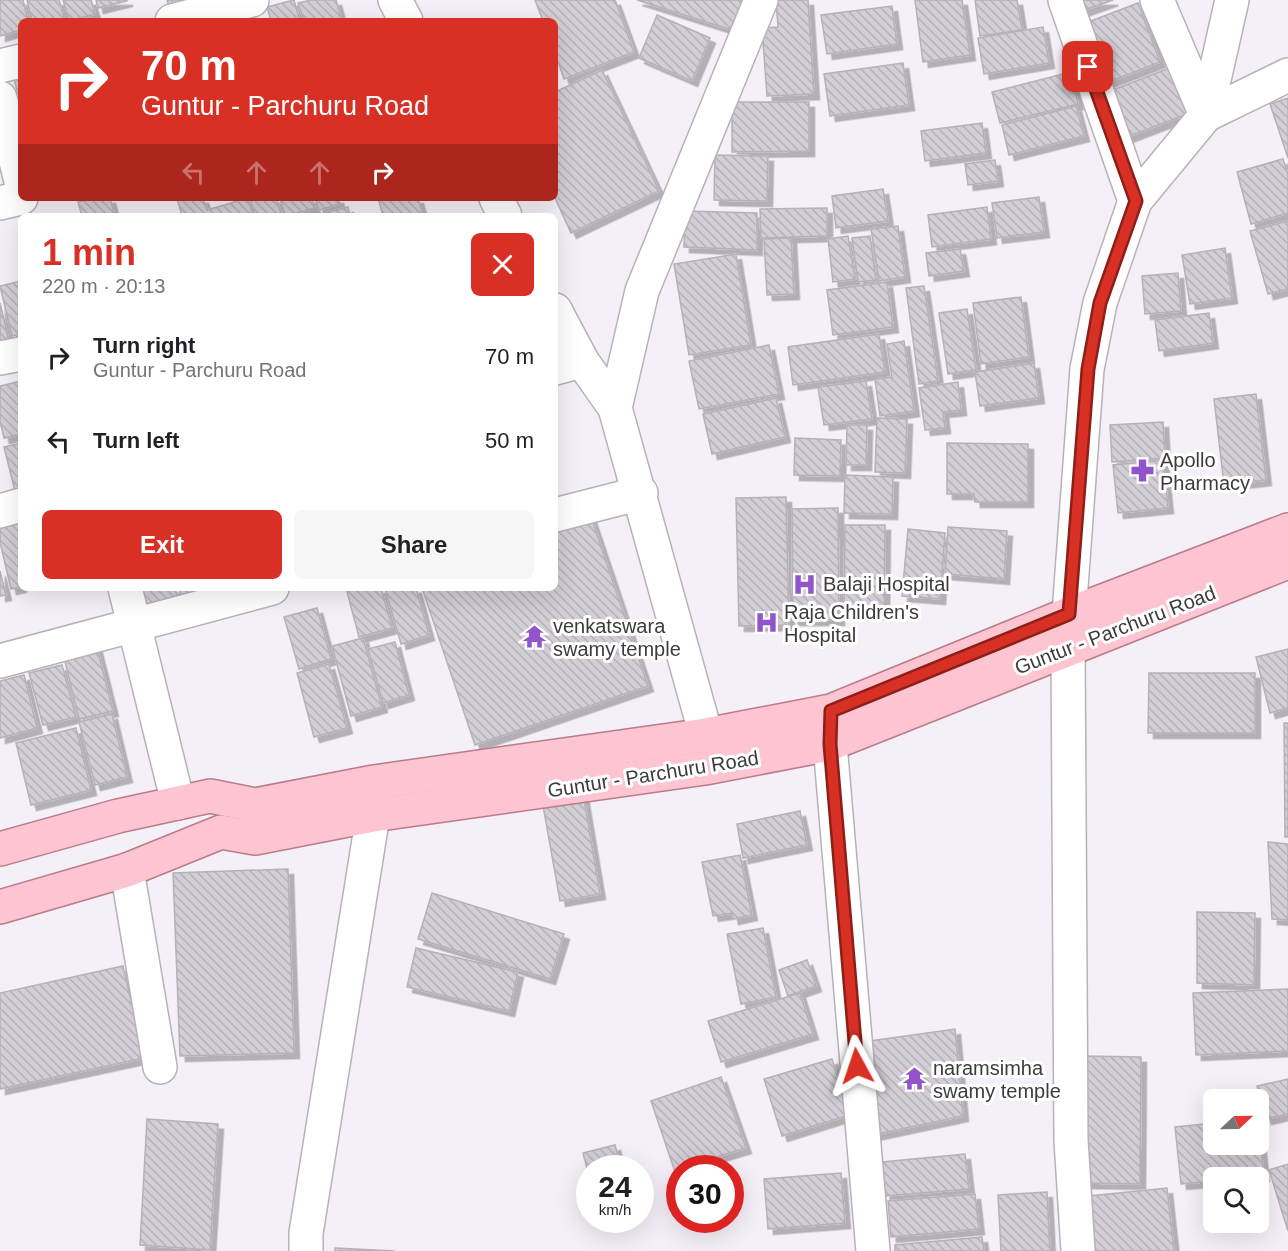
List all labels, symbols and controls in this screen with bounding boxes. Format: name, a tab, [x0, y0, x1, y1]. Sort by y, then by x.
pin	[1062, 41, 1113, 92]
icon: right	[42, 42, 120, 120]
text: 70 m	[141, 42, 237, 89]
icon: arrive	[1071, 50, 1104, 83]
text: Guntur - Parchuru Road	[141, 91, 429, 121]
icon: left	[177, 156, 210, 189]
icon: ahead	[240, 156, 273, 189]
icon: ahead	[303, 156, 336, 189]
icon: right	[366, 156, 399, 189]
text: 1 min	[42, 232, 136, 273]
button: close	[471, 233, 534, 296]
text: 220 m · 20:13	[42, 275, 165, 297]
text: Turn right	[93, 333, 195, 358]
icon: right	[42, 341, 75, 374]
text: 70 m	[485, 344, 534, 369]
text: Guntur - Parchuru Road	[93, 359, 306, 381]
icon: left	[42, 425, 75, 458]
text: Turn left	[93, 428, 179, 453]
text: 50 m	[485, 428, 534, 453]
place label: Apollo Pharmacy	[1160, 449, 1250, 494]
pharmacy icon: Apollo Pharmacy	[1129, 458, 1155, 484]
button: Exit	[42, 510, 282, 579]
button: Share	[294, 510, 534, 579]
hospital icon: Balaji Hospital	[792, 571, 818, 597]
place label: Balaji Hospital	[823, 573, 950, 595]
street label: Guntur - Parchuru Road	[1011, 581, 1219, 679]
place label: Raja Children's Hospital	[784, 601, 919, 646]
hospital icon: Raja Children's Hospital	[753, 610, 779, 636]
place label: venkatswara swamy temple	[553, 615, 681, 660]
temple icon: venkatswara swamy temple	[522, 624, 548, 650]
street label: Guntur - Parchuru Road	[546, 746, 760, 802]
position arrow	[825, 1034, 889, 1098]
place label: naramsimha swamy temple	[933, 1057, 1061, 1102]
temple icon: naramsimha swamy temple	[902, 1066, 928, 1092]
north arrow	[1203, 1089, 1269, 1155]
map controls	[1203, 1089, 1269, 1233]
speed limit sign: 30	[666, 1155, 744, 1233]
button: search	[1203, 1167, 1269, 1233]
text: 24	[598, 1170, 632, 1203]
text: km/h	[599, 1201, 631, 1218]

